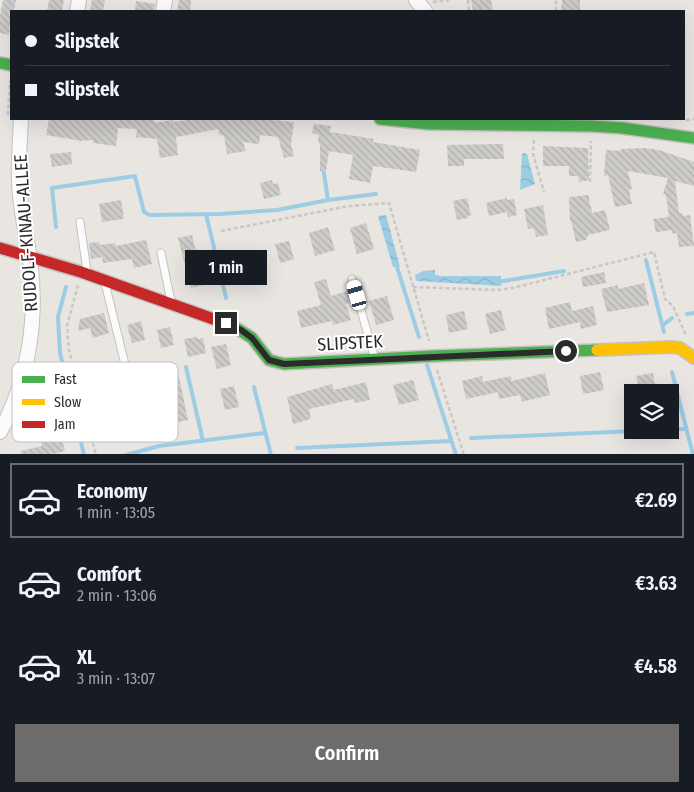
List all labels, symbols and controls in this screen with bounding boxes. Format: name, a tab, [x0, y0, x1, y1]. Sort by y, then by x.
text: Slipstek	[55, 30, 119, 53]
text: Slipstek	[55, 78, 119, 101]
street label: RUDOLF-KINAU-ALLEE	[10, 153, 42, 313]
callout: 1 min	[185, 250, 267, 286]
text: 1 min	[209, 258, 243, 277]
car	[345, 279, 368, 311]
route end	[215, 312, 237, 334]
street label: SLIPSTEK	[317, 330, 384, 356]
route start	[555, 340, 577, 362]
legend	[12, 362, 178, 442]
text: Fast	[54, 371, 77, 388]
map controls	[624, 384, 679, 439]
button: layers	[624, 384, 679, 439]
text: Slow	[54, 394, 81, 411]
text: Jam	[54, 416, 75, 433]
icon: car	[17, 478, 62, 523]
text: Economy	[77, 480, 147, 503]
text: €2.69	[635, 489, 677, 512]
text: 1 min · 13:05	[77, 503, 155, 522]
icon: car	[17, 561, 62, 606]
text: Comfort	[77, 563, 141, 586]
text: €3.63	[635, 572, 677, 595]
text: 2 min · 13:06	[77, 586, 157, 605]
icon: car	[17, 644, 62, 689]
text: XL	[77, 646, 96, 669]
text: €4.58	[634, 655, 677, 678]
text: 3 min · 13:07	[77, 669, 155, 688]
button: Confirm	[15, 724, 679, 782]

